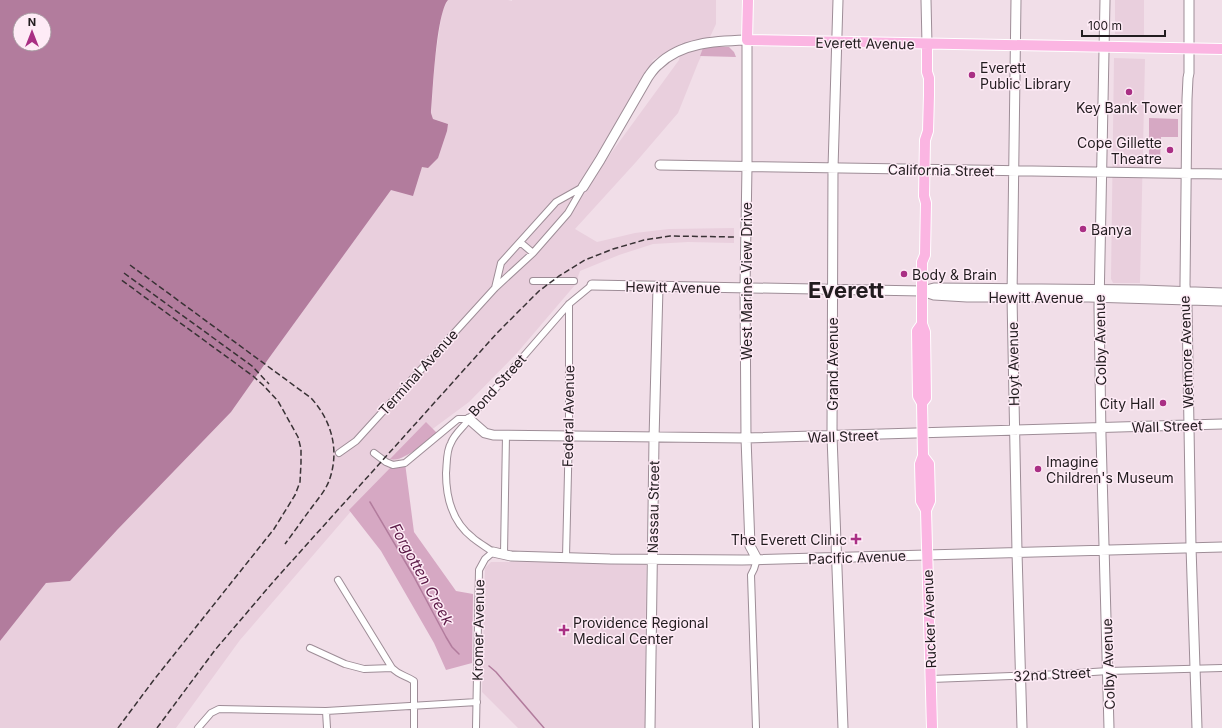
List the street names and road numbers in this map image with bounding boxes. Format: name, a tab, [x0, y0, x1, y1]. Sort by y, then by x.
street label: Everett Avenue	[815, 34, 915, 52]
street label: California Street	[888, 161, 995, 179]
street label: West Marine View Drive	[738, 202, 755, 360]
street label: Hewitt Avenue	[625, 278, 721, 296]
street label: Hewitt Avenue	[988, 289, 1084, 306]
street label: Colby Avenue	[1091, 294, 1109, 386]
street label: Wetmore Avenue	[1176, 295, 1196, 409]
street label: Grand Avenue	[824, 317, 841, 411]
street label: Hoyt Avenue	[1004, 322, 1022, 406]
street label: Terminal Avenue	[375, 325, 461, 419]
street label: Bond Street	[465, 350, 530, 420]
street label: Federal Avenue	[559, 365, 577, 467]
street label: Wall Street	[1131, 416, 1203, 436]
street label: Wall Street	[807, 426, 879, 446]
street label: Nassau Street	[644, 460, 662, 554]
street label: Pacific Avenue	[808, 547, 906, 567]
street label: Rucker Avenue	[919, 569, 939, 669]
street label: Kromer Avenue	[469, 579, 487, 681]
street label: Colby Avenue	[1098, 618, 1118, 710]
street label: 32nd Street	[1013, 663, 1092, 685]

